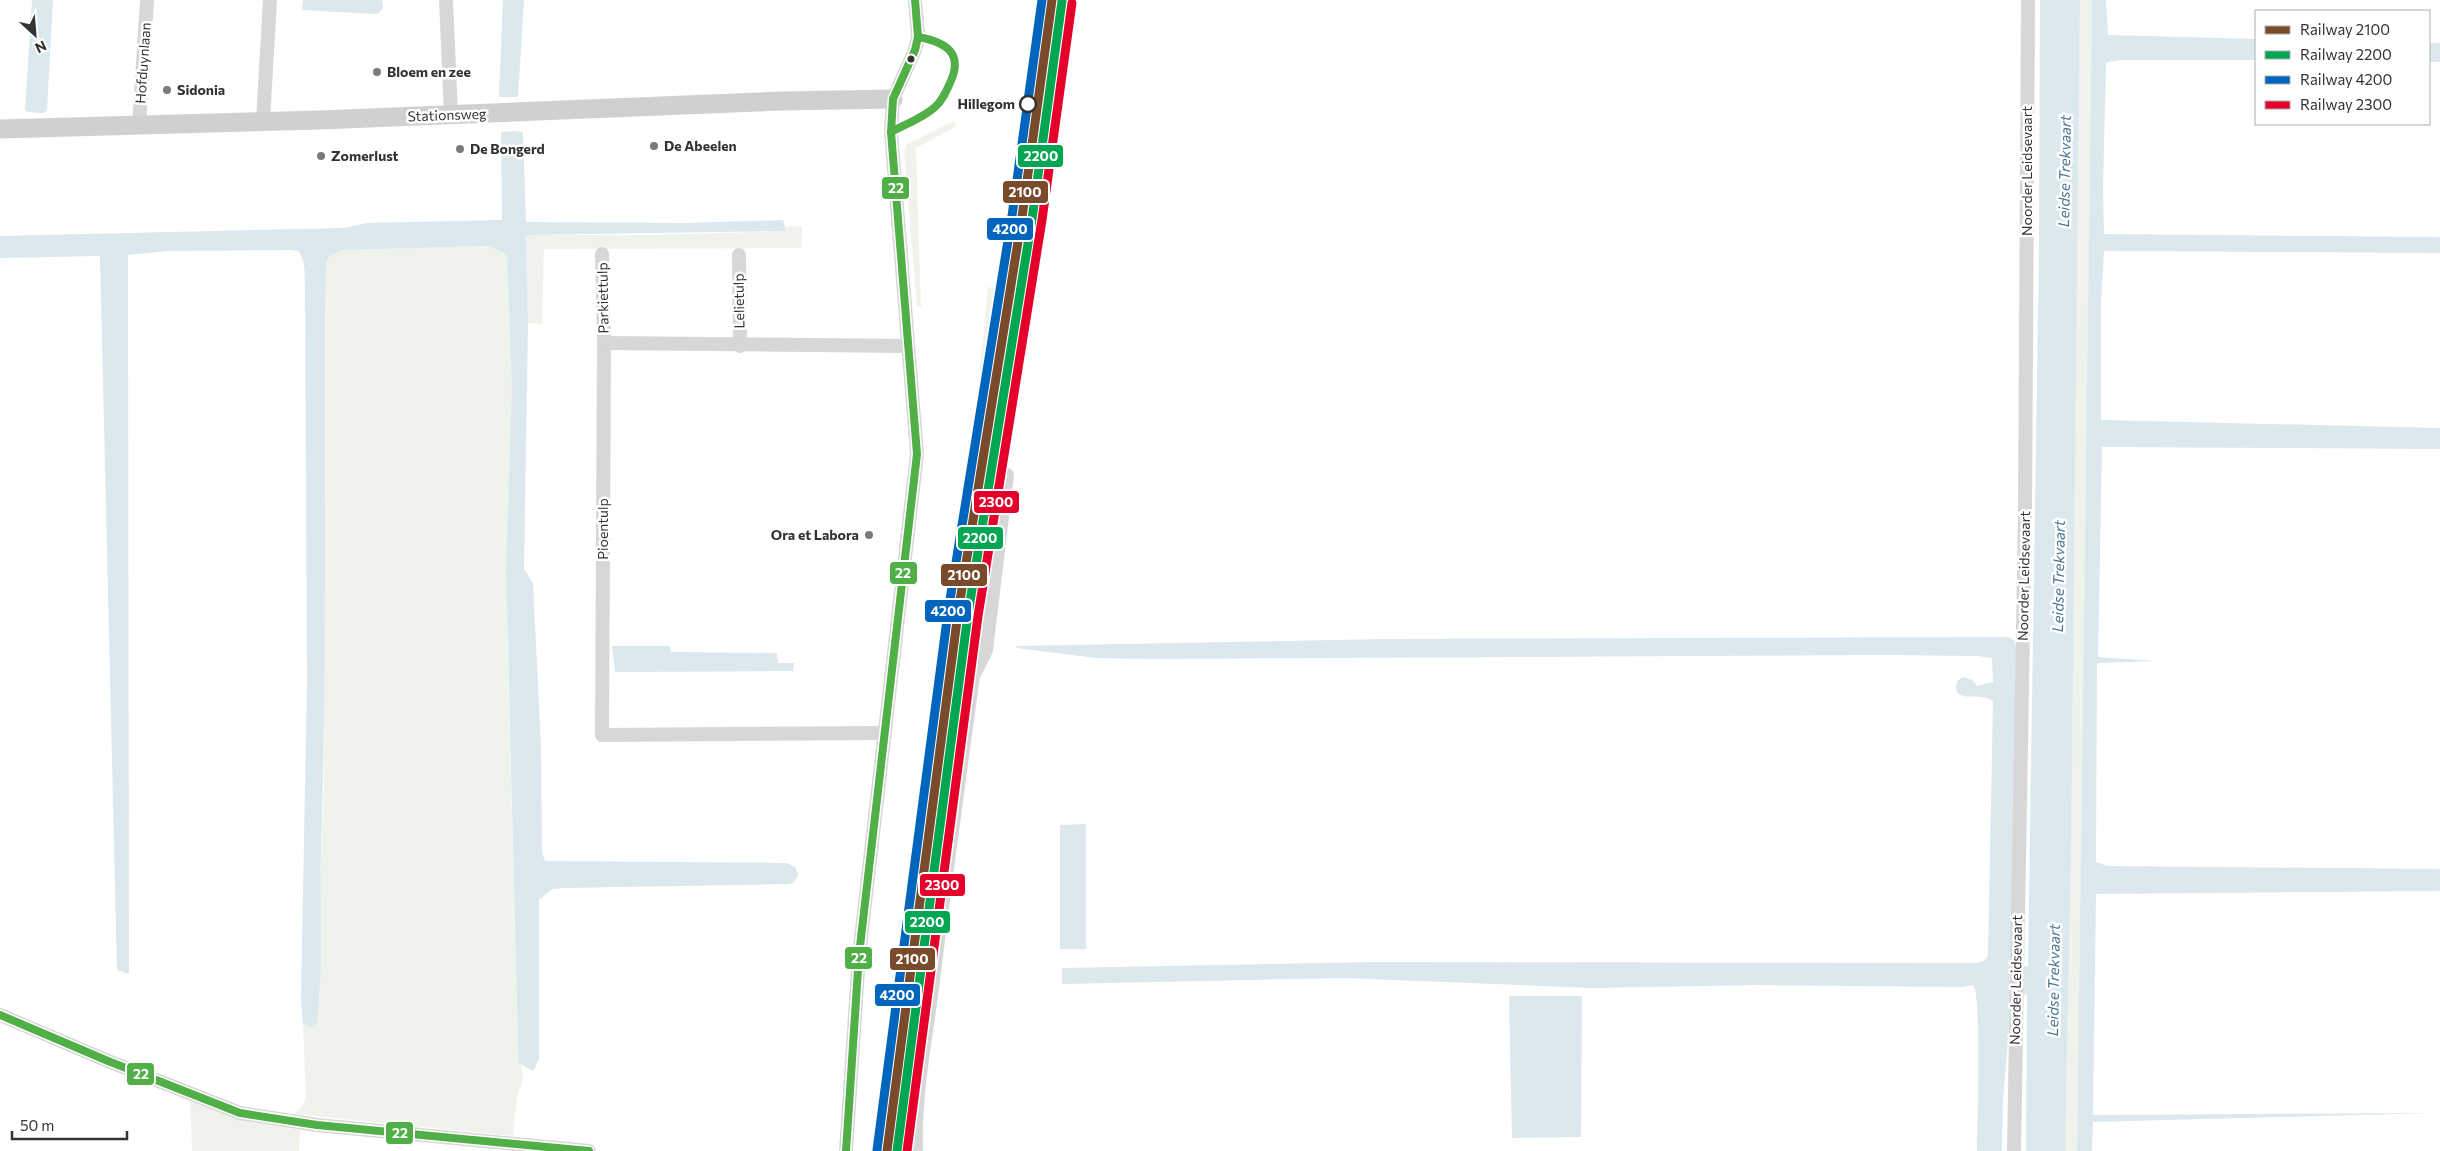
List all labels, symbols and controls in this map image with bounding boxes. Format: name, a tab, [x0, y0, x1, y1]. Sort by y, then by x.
north arrow	[10, 10, 60, 60]
legend	[2255, 10, 2430, 125]
text: Railway 2100	[2300, 20, 2390, 38]
street label: Hofduynlaan	[131, 22, 154, 104]
text: N	[32, 37, 49, 57]
text: Railway 2200	[2300, 45, 2392, 63]
unlabelled marker	[906, 54, 916, 64]
place label: Bloem en zee	[387, 63, 471, 80]
marker: Bloem en zee	[371, 66, 383, 78]
text: Railway 4200	[2300, 70, 2392, 88]
place label: Sidonia	[177, 81, 225, 98]
marker: Sidonia	[161, 84, 173, 96]
place label: Hillegom	[957, 95, 1015, 112]
marker: Hillegom	[1019, 95, 1037, 113]
text: Railway 2300	[2300, 95, 2392, 113]
street label: Stationsweg	[407, 105, 487, 124]
street label: Noorder Leidsevaart	[2018, 106, 2035, 236]
water label: Leidse Trekvaart	[2054, 114, 2074, 227]
place label: De Abeelen	[664, 137, 737, 154]
place label: De Bongerd	[470, 140, 545, 157]
marker: De Abeelen	[648, 140, 660, 152]
marker: De Bongerd	[454, 143, 466, 155]
line badge: 2200	[1017, 144, 1064, 168]
place label: Zomerlust	[331, 147, 399, 164]
text: 2200	[1024, 147, 1058, 164]
marker: Zomerlust	[315, 150, 327, 162]
line badge: 22	[881, 176, 910, 200]
text: 22	[888, 179, 904, 196]
line badge: 2100	[1002, 180, 1049, 204]
text: 2100	[1009, 183, 1041, 200]
line badge: 4200	[986, 217, 1034, 241]
text: 4200	[993, 220, 1027, 237]
street label: Parkiettulp	[593, 262, 612, 334]
street label: Lelietulp	[730, 273, 747, 329]
line badge: 2300	[973, 490, 1020, 514]
text: 2300	[979, 493, 1013, 510]
street label: Pioentulp	[594, 498, 611, 560]
street label: Noorder Leidsevaart	[2014, 511, 2033, 641]
water label: Leidse Trekvaart	[2048, 519, 2068, 632]
place label: Ora et Labora	[771, 526, 859, 543]
line badge: 2200	[957, 526, 1004, 550]
marker: Ora et Labora	[863, 529, 875, 541]
text: 2200	[963, 529, 997, 546]
line badge: 22	[889, 561, 918, 585]
line badge: 2100	[940, 563, 988, 587]
text: 22	[895, 564, 911, 581]
text: 2100	[948, 566, 980, 583]
line badge: 4200	[924, 599, 972, 623]
text: 4200	[931, 602, 965, 619]
line badge: 2300	[919, 873, 966, 897]
text: 2300	[925, 876, 959, 893]
line badge: 2200	[904, 910, 951, 934]
text: 2200	[910, 913, 944, 930]
street label: Noorder Leidsevaart	[2006, 915, 2025, 1045]
water label: Leidse Trekvaart	[2043, 923, 2063, 1036]
line badge: 22	[844, 946, 873, 970]
line badge: 2100	[889, 947, 936, 971]
text: 22	[851, 949, 867, 966]
text: 2100	[896, 950, 928, 967]
line badge: 4200	[874, 983, 921, 1007]
text: 4200	[880, 986, 914, 1003]
line badge: 22	[126, 1062, 155, 1086]
text: 22	[133, 1065, 149, 1082]
scale bar	[12, 1108, 128, 1140]
text: 50 m	[20, 1116, 54, 1134]
line badge: 22	[385, 1121, 414, 1145]
text: 22	[392, 1124, 408, 1141]

